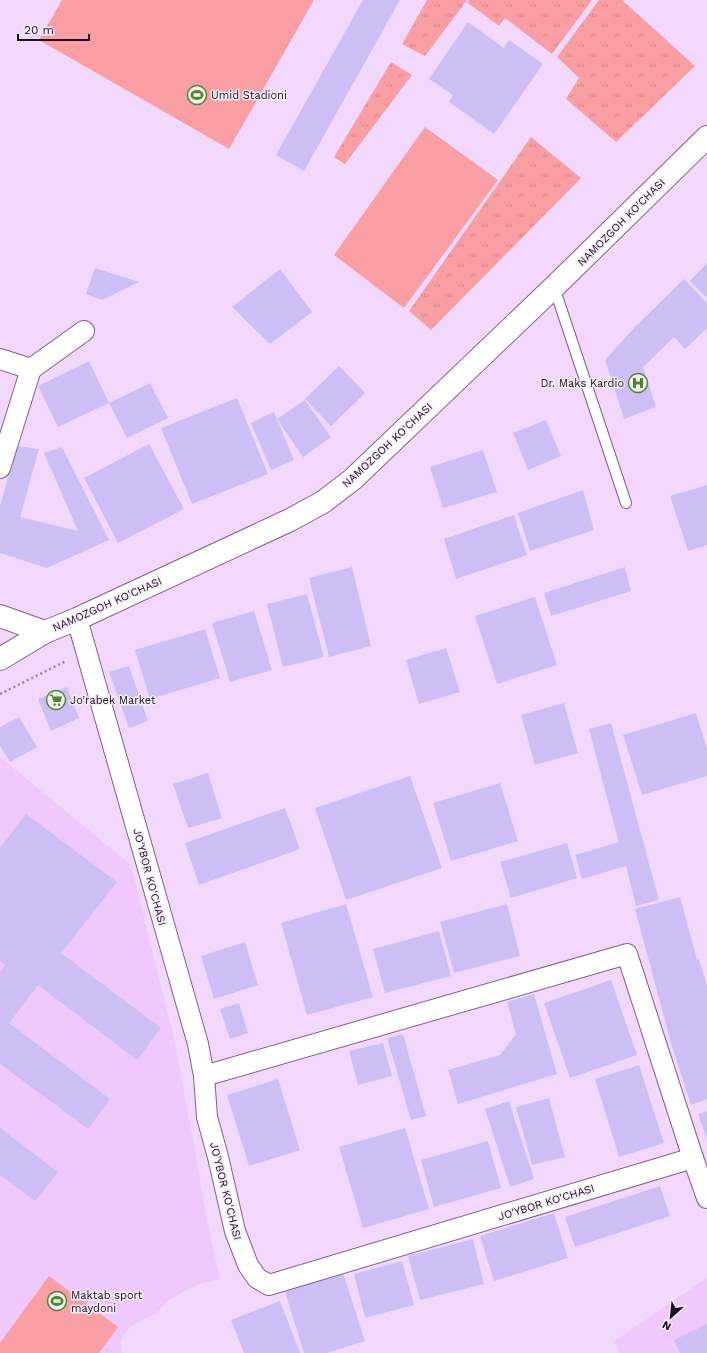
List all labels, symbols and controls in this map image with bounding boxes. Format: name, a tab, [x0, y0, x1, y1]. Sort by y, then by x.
scale bar	[18, 16, 89, 42]
text: 20 m	[24, 23, 54, 37]
sports icon: Umid Stadioni	[186, 84, 208, 106]
place label: Umid Stadioni	[211, 89, 287, 102]
street label: NAMOZGOH KO'CHASI	[575, 176, 668, 269]
hospital icon: Dr. Maks Kardio	[627, 372, 649, 394]
place label: Dr. Maks Kardio	[541, 377, 624, 390]
street label: NAMOZGOH KO'CHASI	[340, 400, 435, 490]
street label: NAMOZGOH KO'CHASI	[50, 574, 164, 634]
supermarket icon: Jo'rabek Market	[45, 689, 67, 711]
place label: Jo'rabek Market	[70, 694, 156, 707]
street label: JO'YBOR KO'CHASI	[130, 827, 169, 927]
street label: JO'YBOR KO'CHASI	[207, 1141, 244, 1241]
street label: JO'YBOR KO'CHASI	[496, 1182, 596, 1223]
place label: Maktab sport maydoni	[71, 1289, 143, 1315]
sports icon: Maktab sport maydoni	[46, 1290, 68, 1312]
north arrow	[651, 1297, 691, 1337]
text: N	[660, 1318, 673, 1333]

